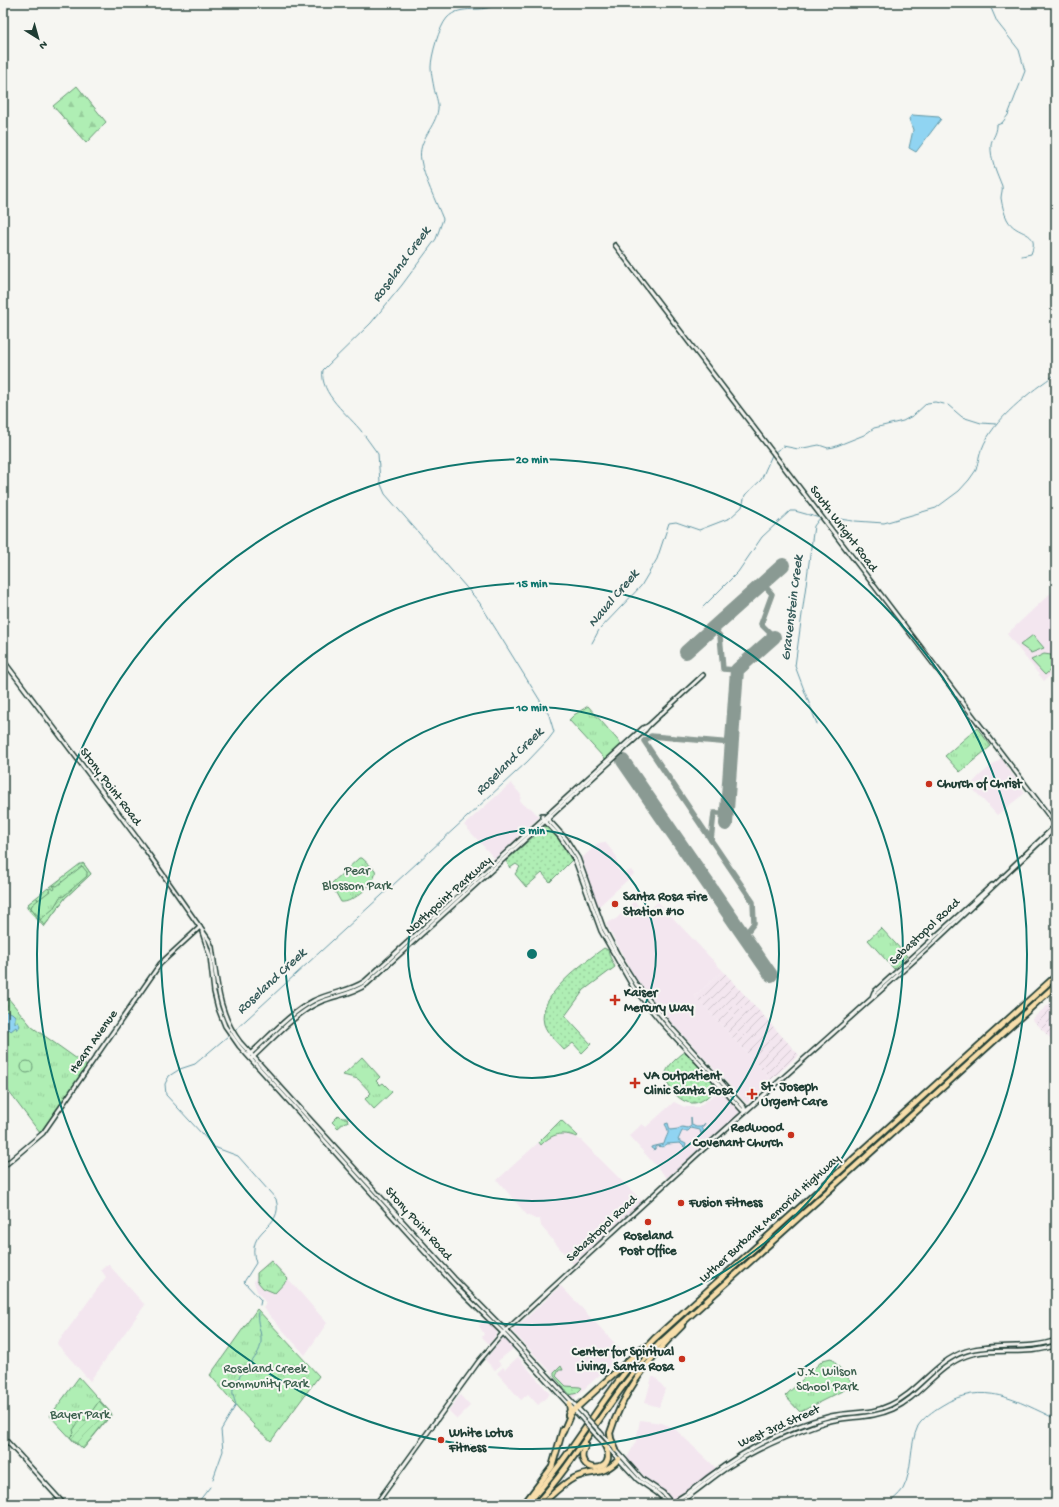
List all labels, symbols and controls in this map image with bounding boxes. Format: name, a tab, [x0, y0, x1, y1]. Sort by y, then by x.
north arrow	[18, 18, 58, 58]
text: N	[36, 37, 49, 51]
water label: Roseland Creek	[369, 222, 436, 306]
text: 20 min	[516, 454, 548, 468]
street label: South Wright Road	[806, 483, 881, 576]
water label: Gravenstein Creek	[778, 553, 808, 662]
water label: Naval Creek	[585, 565, 644, 631]
text: 15 min	[516, 578, 548, 592]
text: 10 min	[515, 702, 548, 716]
water label: Roseland Creek	[472, 723, 549, 800]
street label: Stony Point Road	[76, 745, 145, 830]
place label: Church of Christ	[936, 776, 1023, 792]
marker: Church of Christ	[924, 779, 934, 789]
text: 5 min	[519, 825, 545, 839]
street label: Northpoint Parkway	[403, 853, 496, 939]
park label: Pear Blossom Park	[321, 864, 393, 894]
place label: Santa Rosa Fire Station #10	[623, 890, 709, 920]
street label: Sebastopol Road	[887, 894, 964, 969]
marker: Santa Rosa Fire Station #10	[610, 899, 620, 909]
water label: Roseland Creek	[234, 944, 312, 1019]
centre of rings	[525, 947, 539, 961]
place label: Kaiser Mercury Way	[623, 986, 694, 1016]
marker: Kaiser Mercury Way	[609, 994, 621, 1006]
street label: Hearn Avenue	[67, 1007, 122, 1077]
place label: VA Outpatient Clinic Santa Rosa	[643, 1069, 735, 1099]
marker: VA Outpatient Clinic Santa Rosa	[629, 1077, 641, 1089]
place label: St. Joseph Urgent Care	[761, 1080, 829, 1110]
marker: St. Joseph Urgent Care	[746, 1088, 758, 1100]
place label: Redwood Covenant Church	[692, 1121, 784, 1151]
marker: Redwood Covenant Church	[786, 1130, 796, 1140]
street label: Luther Burbank Memorial Highway	[696, 1151, 844, 1286]
street label: Stony Point Road	[381, 1184, 456, 1265]
street label: Sebastopol Road	[564, 1191, 641, 1266]
place label: Fusion Fitness	[688, 1196, 764, 1211]
marker: Fusion Fitness	[676, 1198, 686, 1208]
marker: Roseland Post Office	[643, 1217, 653, 1227]
place label: Roseland Post Office	[619, 1229, 678, 1259]
place label: Center for Spiritual Living, Santa Rosa	[571, 1344, 675, 1375]
marker: Center for Spiritual Living, Santa Rosa	[677, 1354, 687, 1364]
park label: Roseland Creek Community Park	[222, 1362, 310, 1392]
park label: J.X. Wilson School Park	[796, 1365, 859, 1395]
street label: West 3rd Street	[736, 1402, 824, 1452]
park label: Bayer Park	[49, 1408, 111, 1423]
place label: White Lotus Fitness	[448, 1426, 514, 1456]
marker: White Lotus Fitness	[436, 1435, 446, 1445]

